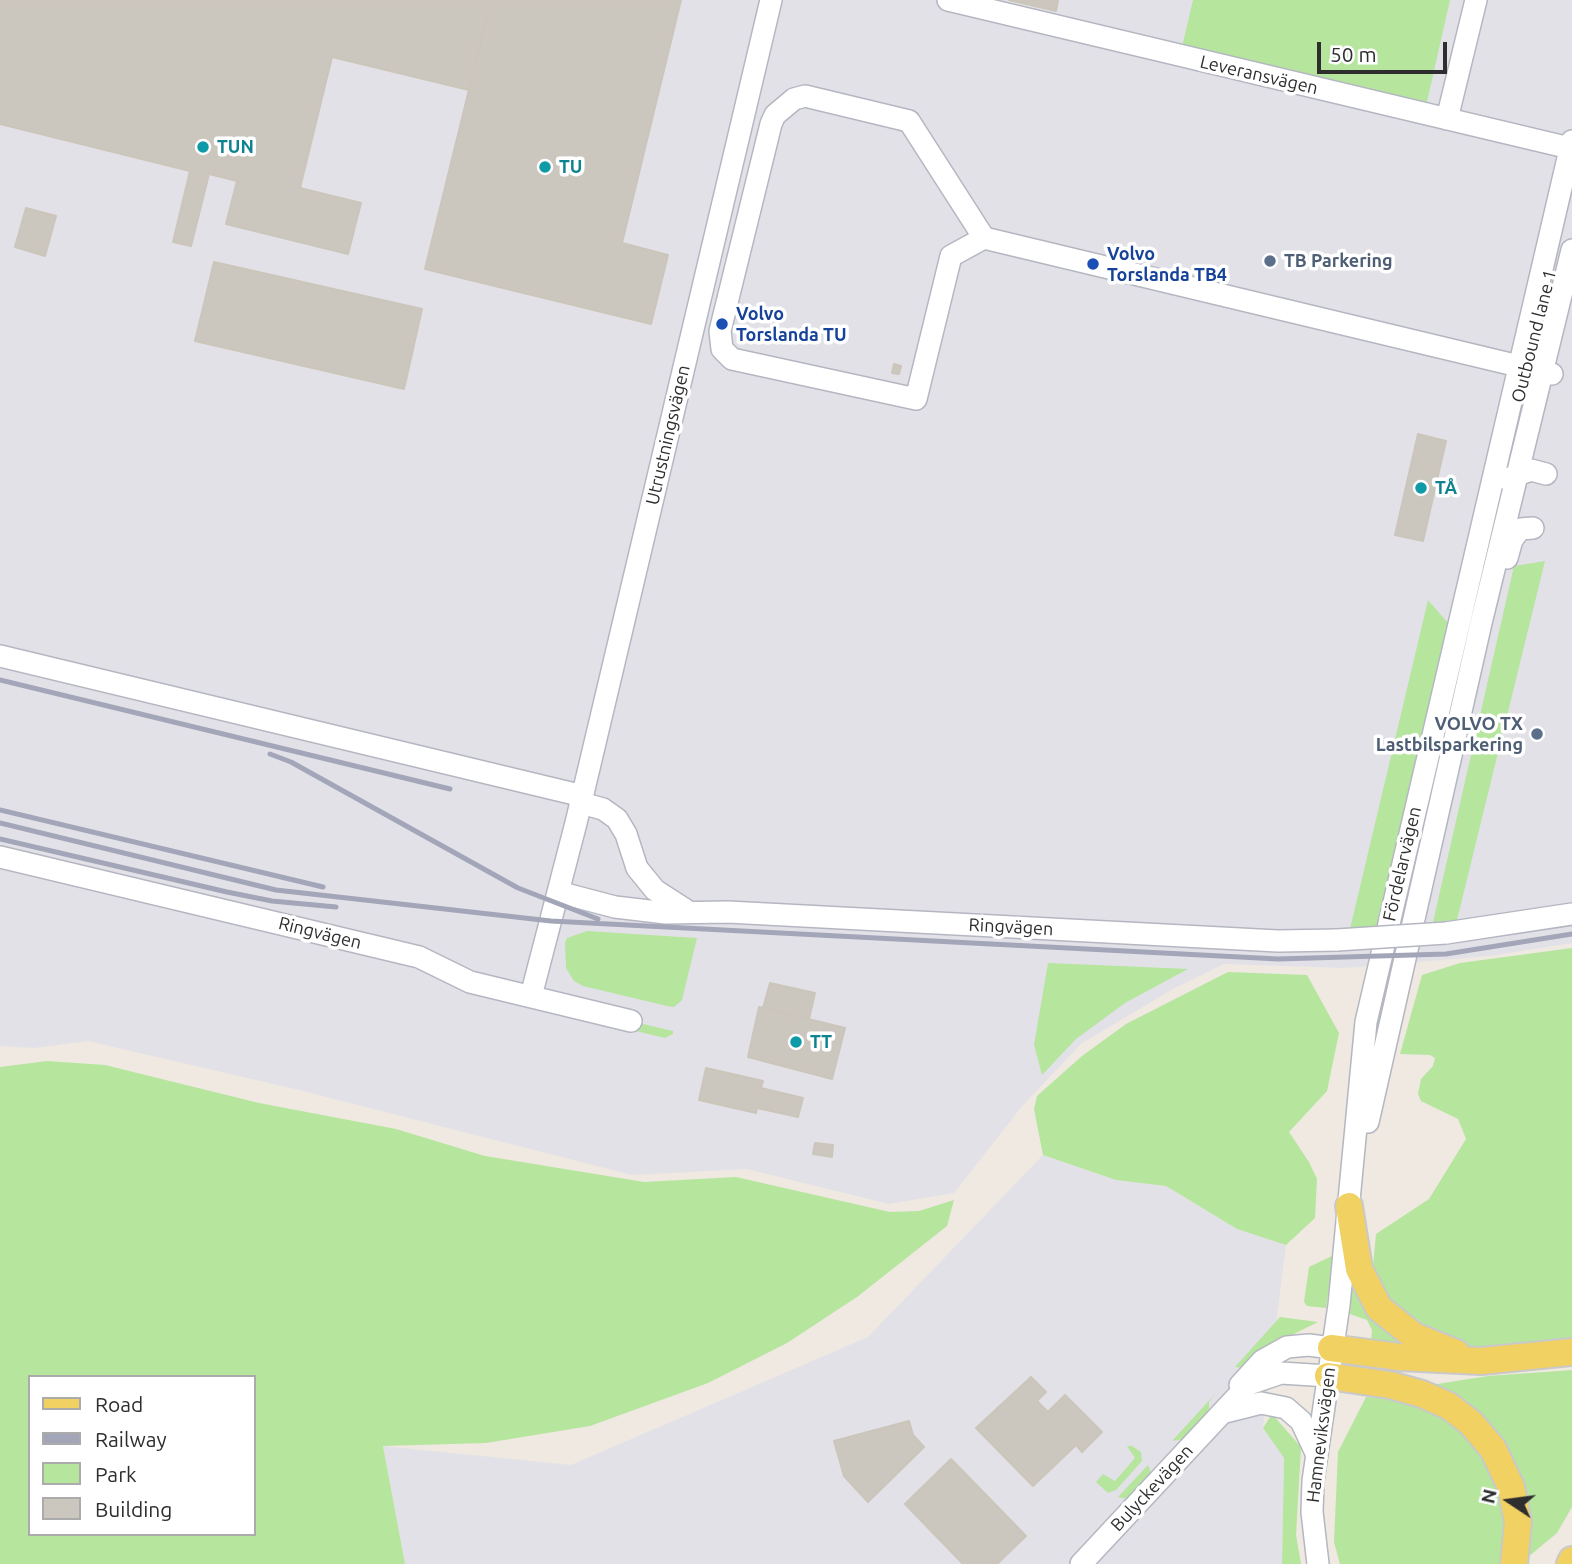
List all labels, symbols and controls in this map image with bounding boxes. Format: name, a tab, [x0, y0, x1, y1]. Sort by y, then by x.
scale bar	[1320, 28, 1450, 72]
text: 50 m	[1330, 42, 1377, 66]
street label: Leveransvägen	[1198, 51, 1320, 99]
place label: TUN	[217, 136, 254, 158]
marker: TUN	[195, 139, 211, 155]
place label: TU	[559, 156, 582, 178]
marker: TU	[537, 159, 553, 175]
place label: Volvo Torslanda TB4	[1107, 243, 1227, 286]
place label: TB Parkering	[1284, 250, 1393, 272]
marker: TB Parkering	[1262, 253, 1278, 269]
marker: Volvo Torslanda TB4	[1085, 256, 1101, 272]
street label: Outbound lane 1	[1507, 267, 1561, 405]
place label: Volvo Torslanda TU	[736, 303, 847, 346]
marker: Volvo Torslanda TU	[714, 316, 730, 332]
street label: Utrustningsvägen	[641, 363, 695, 507]
place label: TÅ	[1435, 477, 1457, 499]
marker: TÅ	[1413, 480, 1429, 496]
place label: VOLVO TX Lastbilsparkering	[1376, 713, 1523, 756]
marker: VOLVO TX Lastbilsparkering	[1529, 726, 1545, 742]
street label: Fördelarvägen	[1378, 805, 1426, 923]
street label: Ringvägen	[276, 912, 364, 954]
street label: Ringvägen	[968, 914, 1054, 940]
place label: TT	[810, 1031, 832, 1053]
marker: TT	[788, 1034, 804, 1050]
street label: Hamneviksvägen	[1302, 1366, 1340, 1504]
legend	[28, 1375, 256, 1536]
text: Road	[95, 1392, 143, 1416]
text: Railway	[95, 1427, 167, 1451]
street label: Bulyckevägen	[1106, 1440, 1198, 1536]
text: Park	[95, 1462, 137, 1486]
north arrow	[1474, 1466, 1544, 1536]
text: N	[1476, 1487, 1501, 1506]
text: Building	[95, 1497, 172, 1521]

